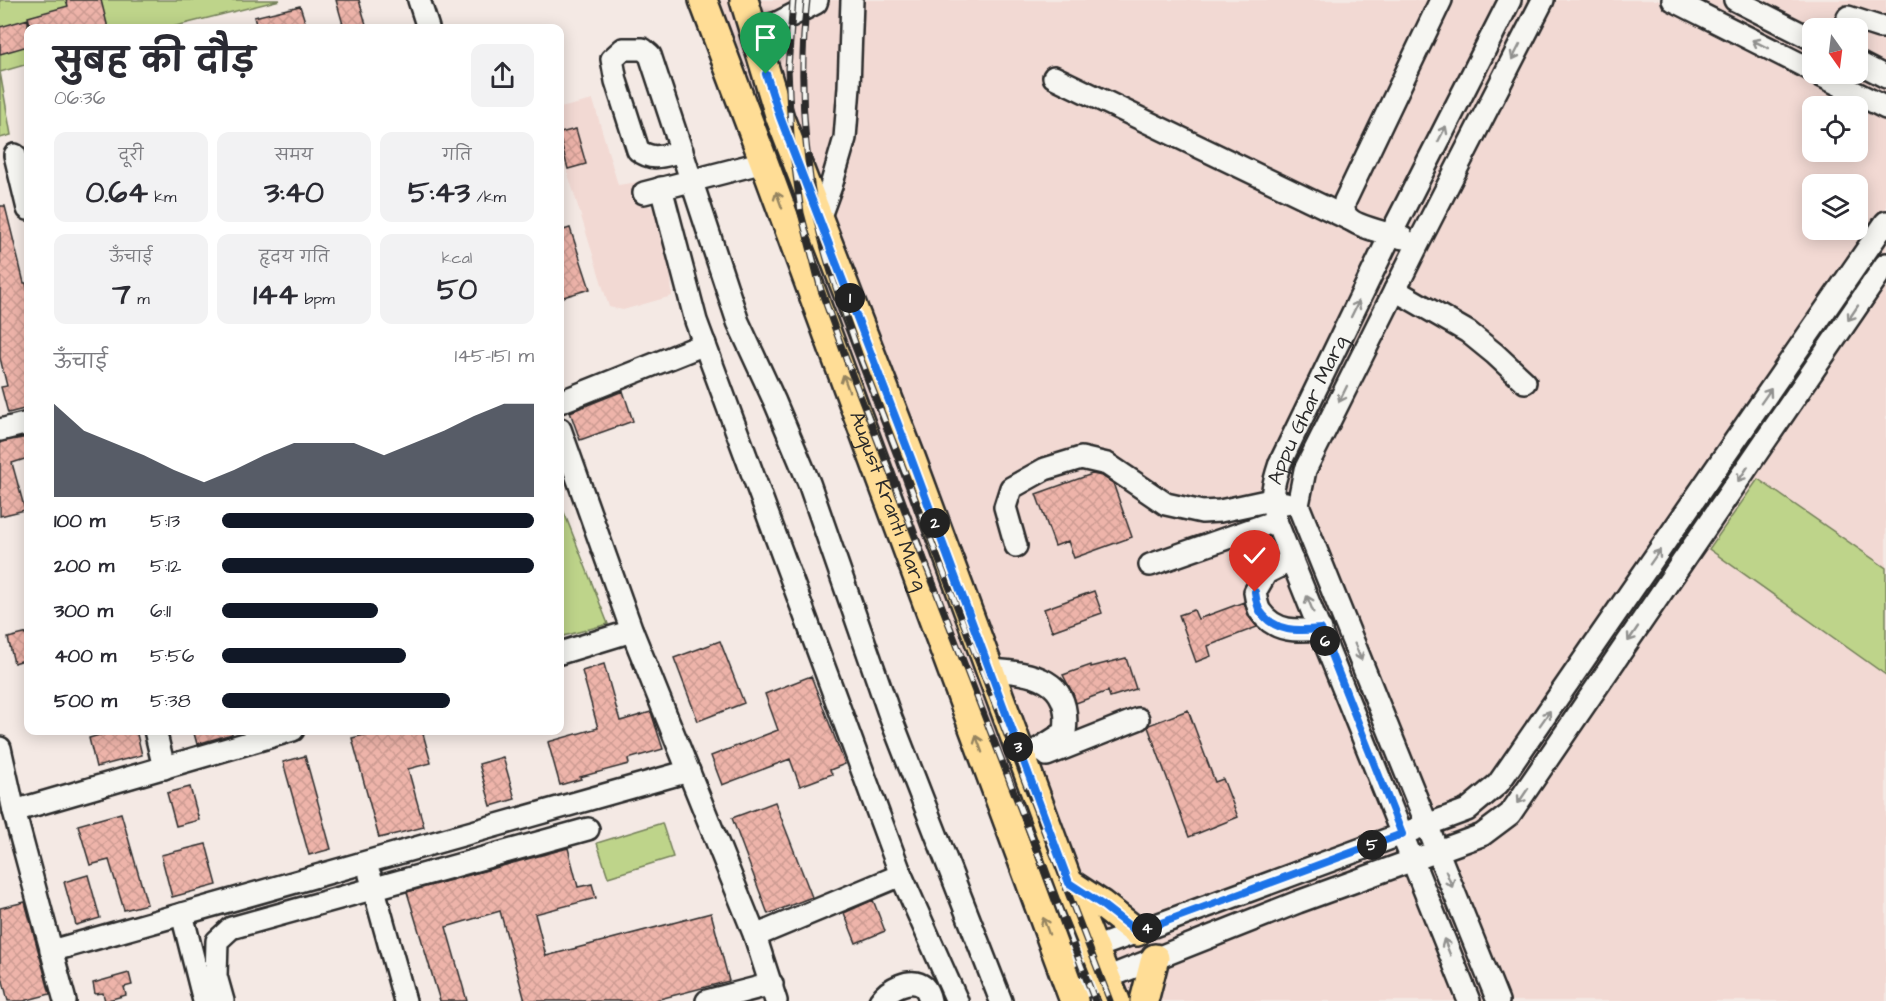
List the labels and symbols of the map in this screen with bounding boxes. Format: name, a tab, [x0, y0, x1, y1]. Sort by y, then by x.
pin	[740, 12, 791, 74]
north arrow	[1802, 18, 1868, 84]
one-way arrow	[1751, 38, 1769, 49]
one-way arrow	[1510, 43, 1522, 61]
one-way arrow	[1436, 126, 1448, 143]
one-way arrow	[772, 191, 783, 210]
pin: 1	[835, 283, 865, 313]
one-way arrow	[1350, 300, 1361, 318]
one-way arrow	[1847, 304, 1859, 320]
street label: Appu Ghar Marg	[1260, 330, 1357, 488]
one-way arrow	[840, 374, 851, 393]
one-way arrow	[1336, 385, 1348, 403]
one-way arrow	[1760, 389, 1772, 405]
street label: August Kranti Marg	[842, 407, 935, 595]
one-way arrow	[1737, 465, 1749, 481]
pin: 2	[920, 508, 950, 538]
pin	[1229, 530, 1280, 592]
one-way arrow	[1649, 549, 1661, 566]
one-way arrow	[1304, 595, 1315, 614]
pin: 6	[1310, 626, 1340, 656]
one-way arrow	[1627, 626, 1639, 642]
one-way arrow	[1353, 642, 1364, 661]
one-way arrow	[1539, 710, 1551, 726]
pin: 3	[1003, 732, 1033, 762]
one-way arrow	[973, 735, 984, 753]
one-way arrow	[1517, 787, 1529, 803]
pin: 5	[1357, 830, 1387, 860]
one-way arrow	[1445, 869, 1456, 887]
pin: 4	[1132, 913, 1162, 943]
one-way arrow	[1040, 918, 1051, 936]
one-way arrow	[1441, 938, 1452, 956]

